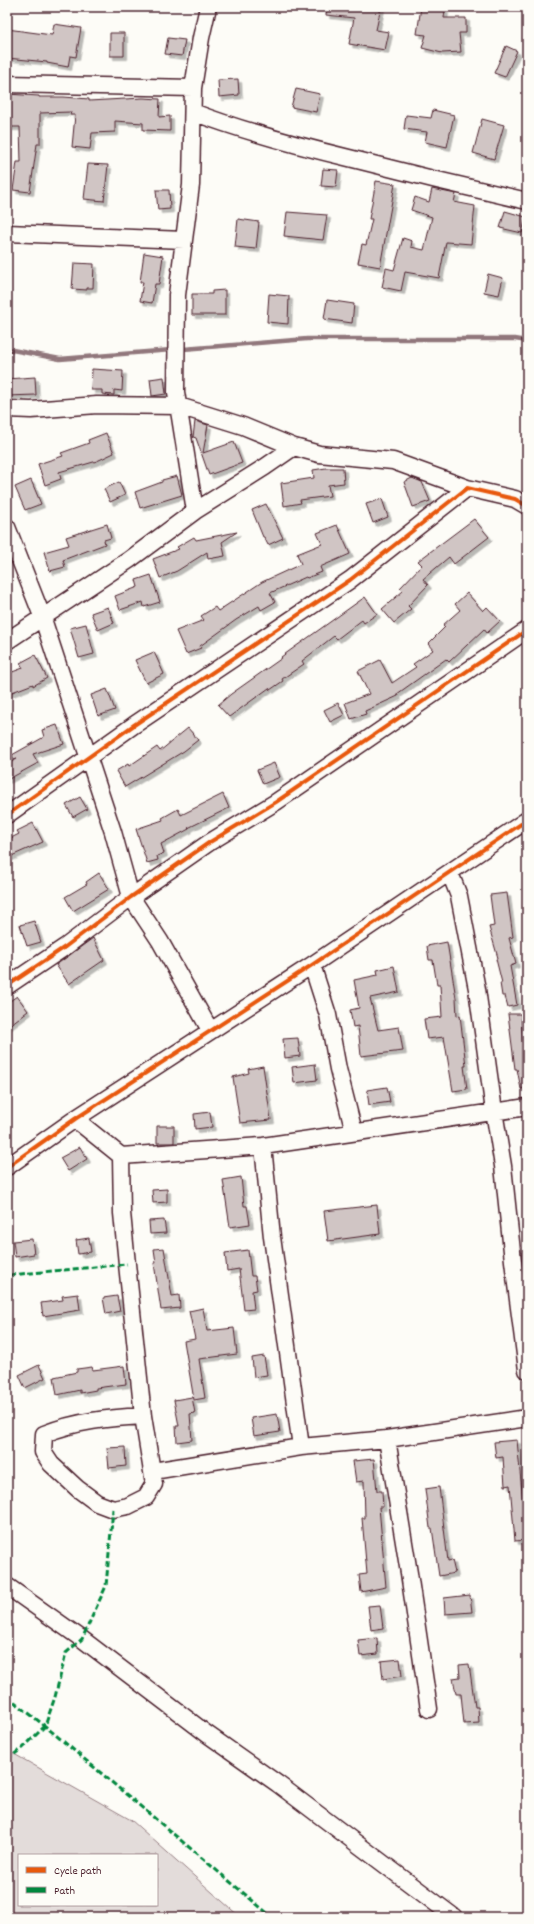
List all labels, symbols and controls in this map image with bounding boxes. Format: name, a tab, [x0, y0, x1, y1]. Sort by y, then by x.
legend	[18, 1854, 158, 1906]
text: Cycle path	[54, 1863, 102, 1880]
text: Path	[54, 1883, 75, 1900]

